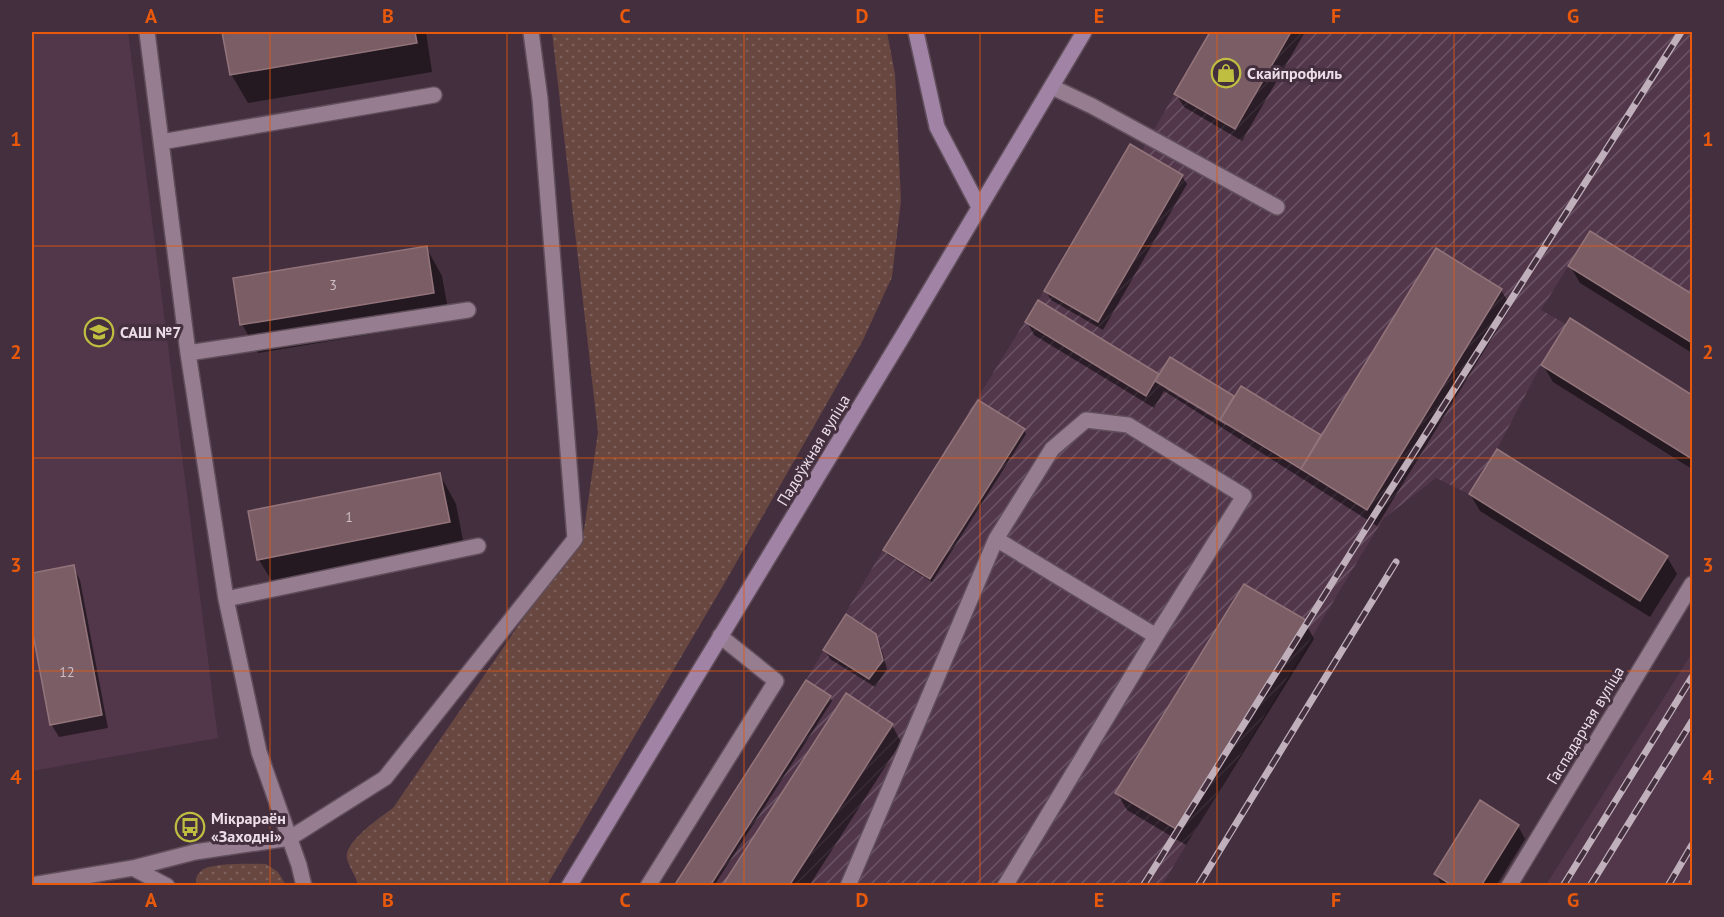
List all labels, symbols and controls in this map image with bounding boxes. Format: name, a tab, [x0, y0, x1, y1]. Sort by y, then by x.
text: A	[145, 3, 158, 29]
text: B	[382, 3, 394, 29]
text: C	[619, 3, 631, 29]
text: D	[856, 3, 869, 29]
text: E	[1094, 3, 1104, 29]
text: F	[1331, 3, 1341, 29]
text: G	[1567, 3, 1579, 29]
shop icon: Скайпрофиль	[1210, 57, 1242, 89]
place label: Скайпрофиль	[1247, 63, 1342, 83]
text: 1	[10, 126, 22, 152]
text: 1	[1702, 126, 1714, 152]
house number: 3	[329, 276, 337, 294]
school or university icon: САШ №7	[83, 316, 115, 348]
place label: САШ №7	[120, 322, 181, 342]
text: 2	[10, 339, 22, 365]
text: 2	[1702, 339, 1714, 365]
street label: Падоўжная вуліца	[772, 391, 854, 509]
house number: 1	[345, 508, 353, 526]
text: 3	[10, 552, 22, 578]
text: 3	[1702, 552, 1714, 578]
street label: Гаспадарчая вуліца	[1542, 662, 1628, 788]
house number: 12	[59, 663, 75, 681]
text: 4	[10, 764, 22, 790]
text: 4	[1702, 764, 1714, 790]
place label: Мікрараён «Заходні»	[211, 808, 286, 846]
bus stop icon: Мікрараён «Заходні»	[174, 811, 206, 843]
text: A	[145, 887, 158, 913]
text: B	[382, 887, 394, 913]
text: C	[619, 887, 631, 913]
text: D	[856, 887, 869, 913]
text: E	[1094, 887, 1104, 913]
text: F	[1331, 887, 1341, 913]
text: G	[1567, 887, 1579, 913]

